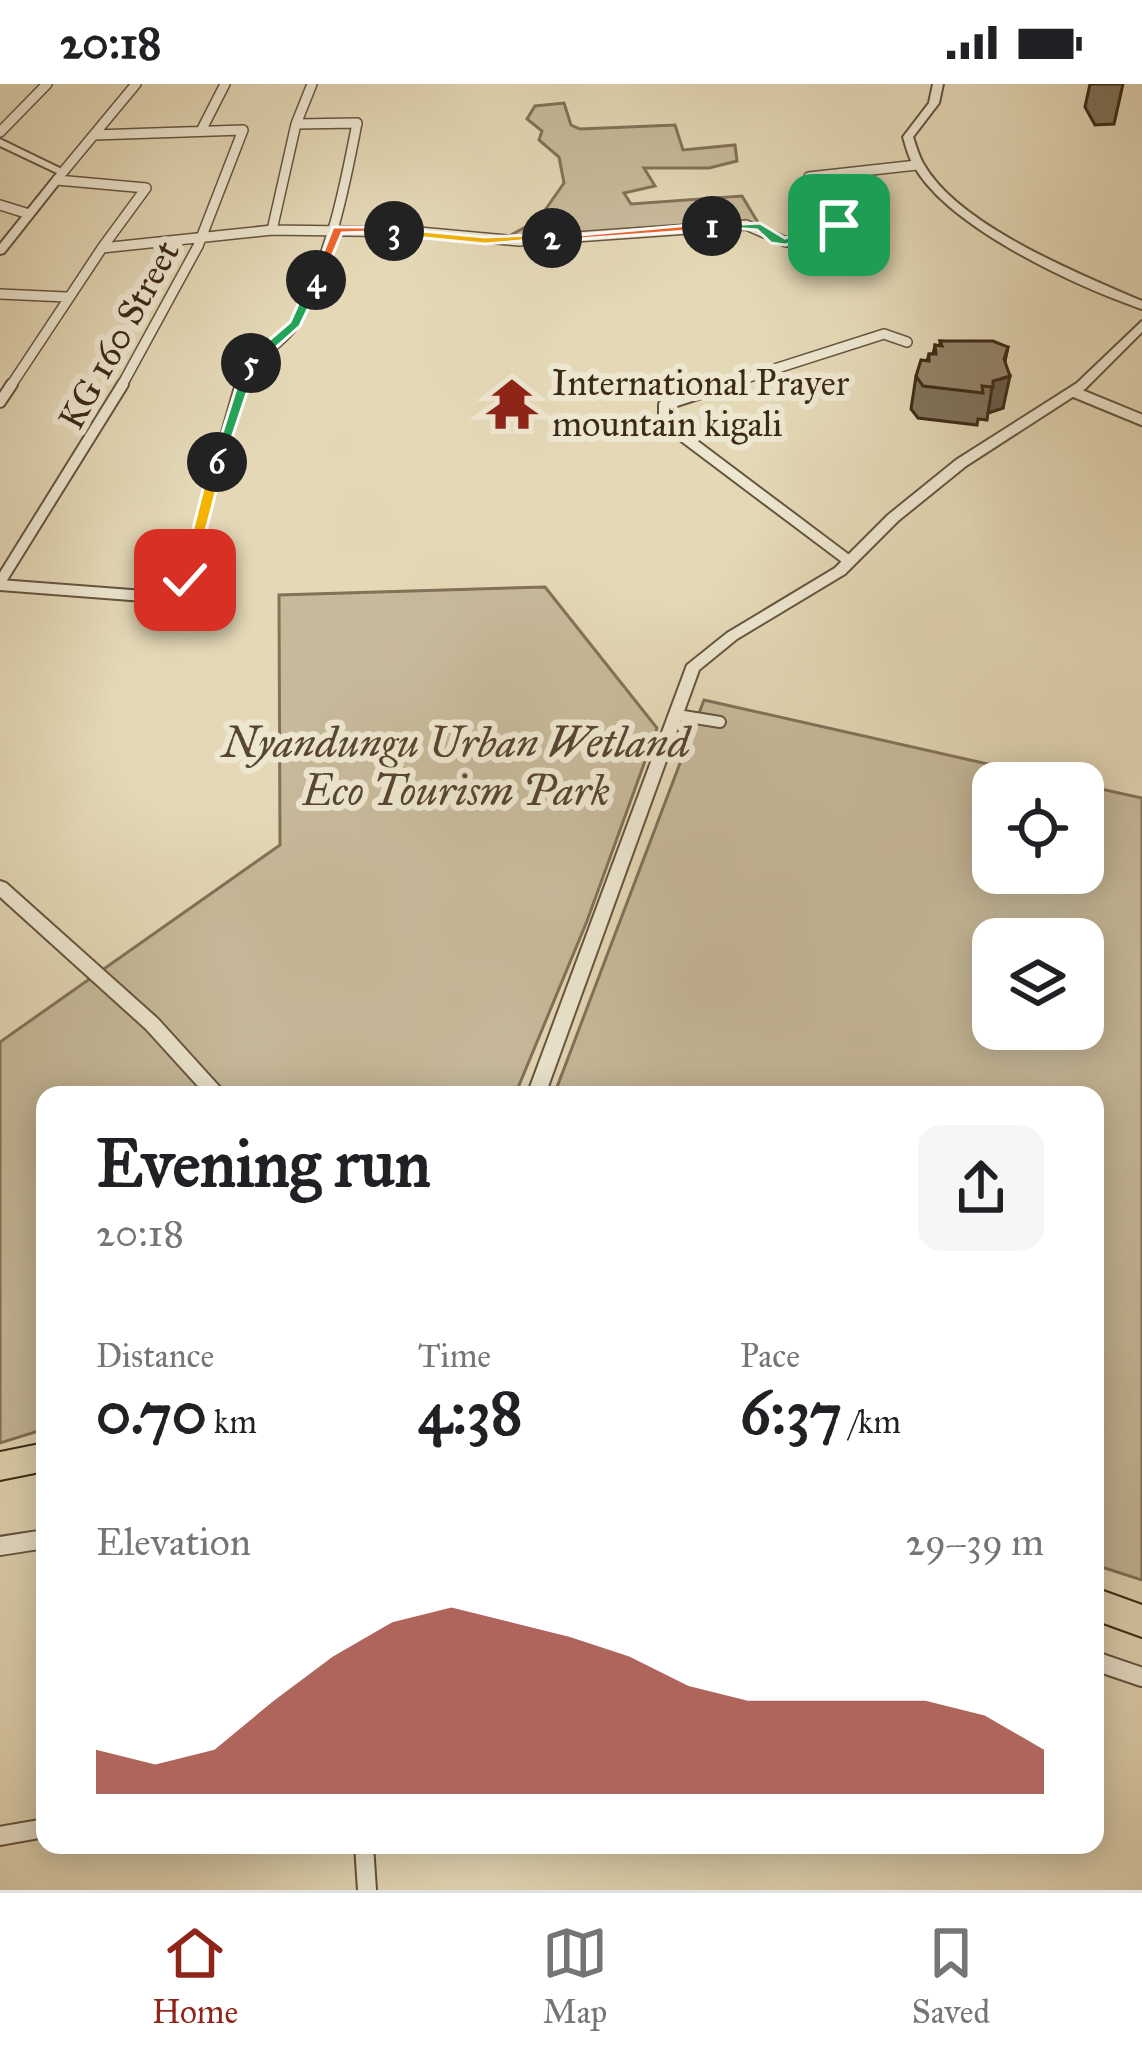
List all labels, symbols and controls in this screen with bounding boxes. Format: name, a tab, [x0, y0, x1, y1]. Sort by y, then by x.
text: 20:18	[60, 15, 161, 70]
pin	[788, 174, 890, 276]
icon: arrive	[806, 192, 872, 258]
pin: 1	[682, 196, 742, 256]
pin: 3	[364, 201, 424, 261]
text: 1	[705, 206, 719, 246]
pin: 2	[522, 208, 582, 268]
text: 3	[387, 211, 401, 251]
text: 2	[544, 218, 560, 258]
street label: KG 160 Street	[49, 233, 189, 437]
pin: 4	[286, 250, 346, 310]
text: 4	[307, 260, 325, 300]
pin: 5	[221, 333, 281, 393]
text: 5	[243, 343, 259, 383]
place label: International Prayer mountain kigali	[552, 361, 850, 446]
temple icon: International Prayer mountain kigali	[483, 375, 541, 433]
pin: 6	[187, 432, 247, 492]
text: 6	[209, 442, 225, 482]
pin	[134, 529, 236, 631]
icon: check	[152, 547, 218, 613]
park label: Nyandungu Urban Wetland Eco Tourism Park	[219, 717, 693, 817]
map controls	[972, 762, 1104, 1050]
button: locate	[972, 762, 1104, 894]
button: layers	[972, 918, 1104, 1050]
text: Evening run	[96, 1123, 431, 1204]
button: share	[918, 1125, 1044, 1251]
text: 20:18	[96, 1209, 184, 1257]
text: Distance	[96, 1336, 214, 1376]
text: Time	[418, 1336, 491, 1376]
text: Pace	[740, 1336, 800, 1376]
text: 0.70	[96, 1376, 207, 1449]
text: 4:38	[418, 1376, 522, 1449]
text: 6:37	[740, 1376, 842, 1449]
text: km	[207, 1402, 257, 1442]
text: /km	[842, 1402, 901, 1442]
text: Elevation	[96, 1518, 251, 1566]
text: 29–39 m	[906, 1518, 1044, 1566]
tab: Home	[152, 1920, 238, 2032]
tab: Map	[542, 1920, 608, 2032]
tab: Saved	[912, 1920, 990, 2032]

